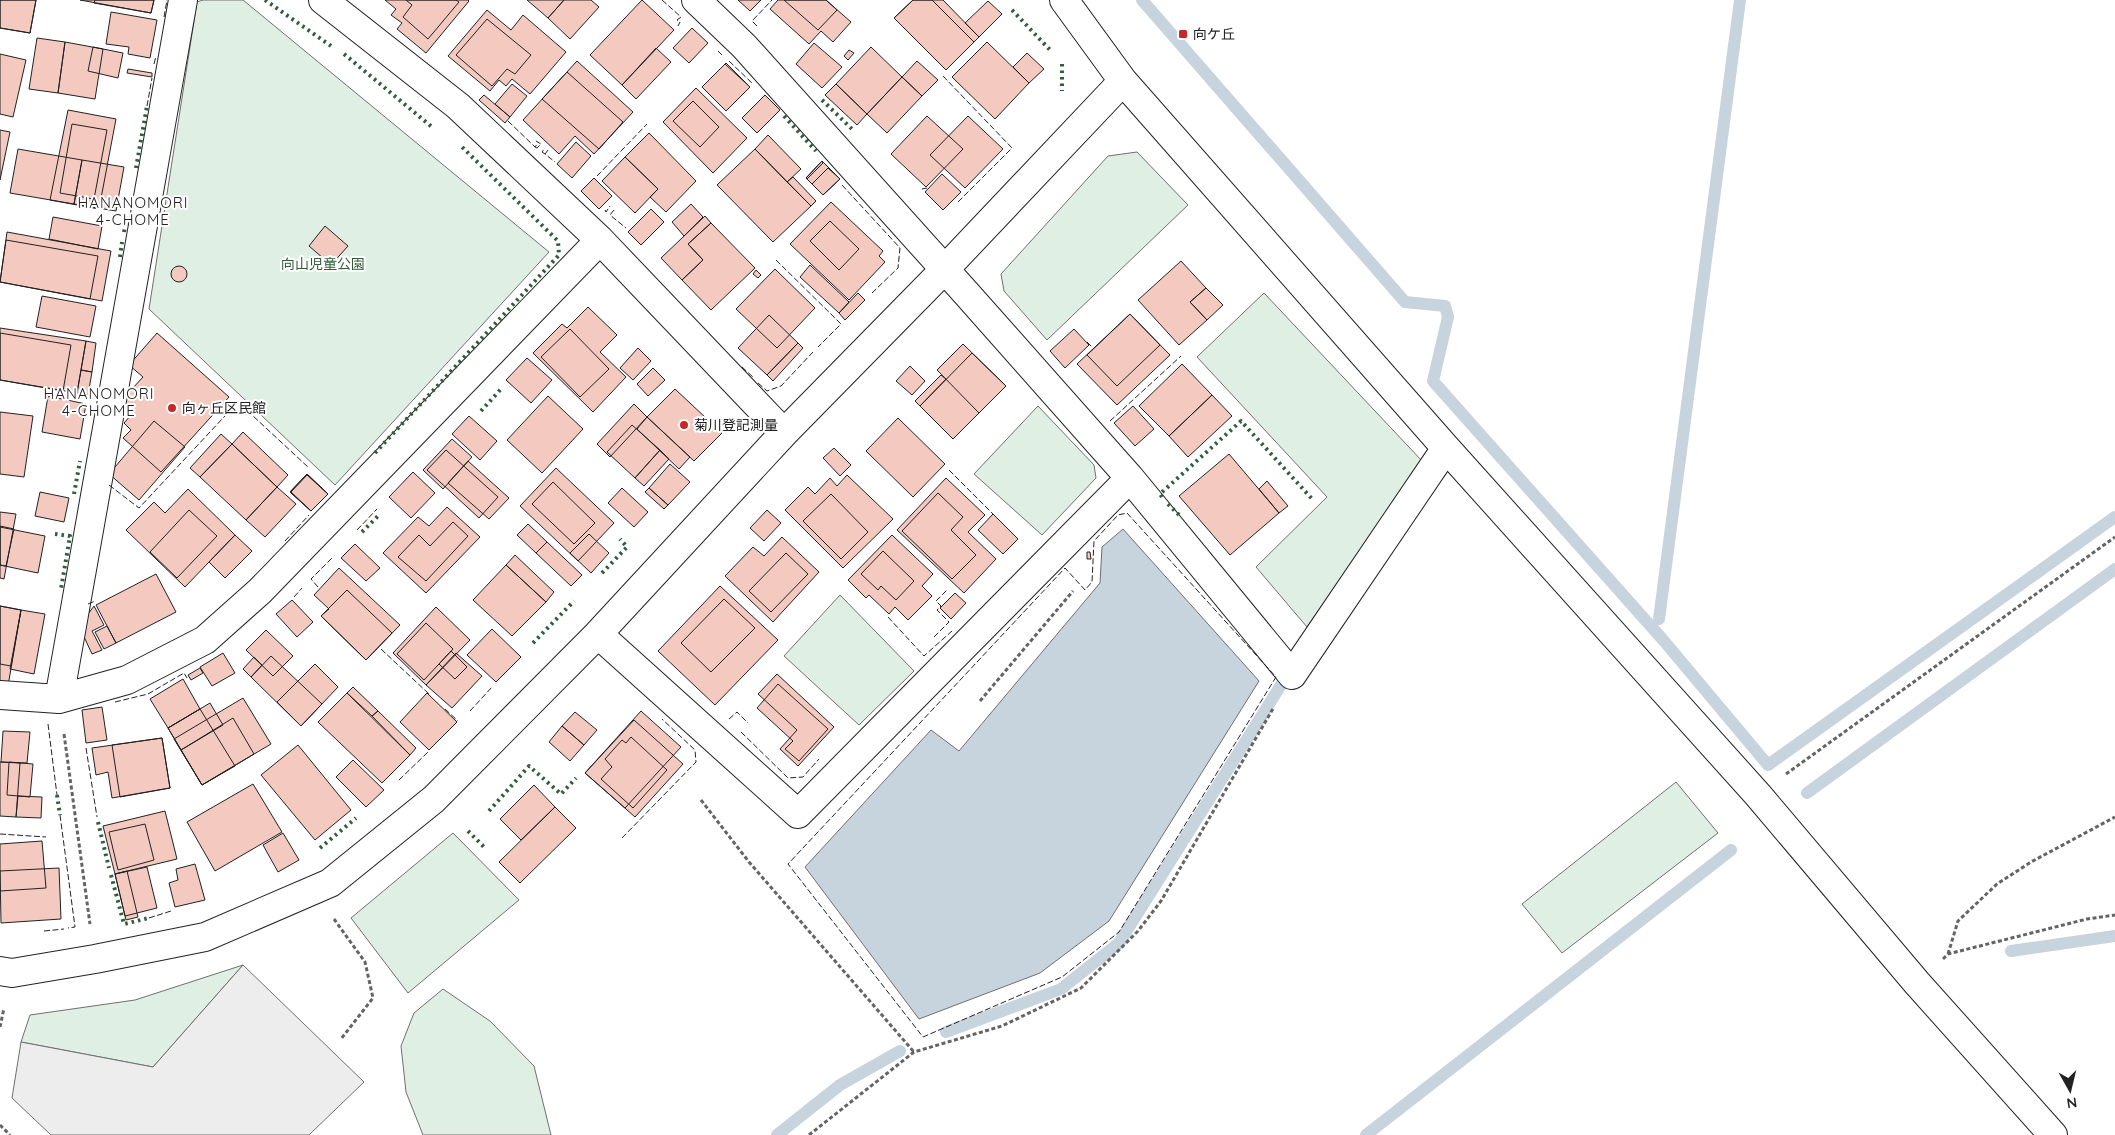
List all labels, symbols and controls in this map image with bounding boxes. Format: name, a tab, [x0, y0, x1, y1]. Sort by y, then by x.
place label: 向ケ丘	[1193, 25, 1235, 43]
marker: 向ケ丘	[1177, 28, 1189, 40]
district label: HANANOMORI 4-CHOME	[77, 193, 189, 229]
park label: 向山児童公園	[281, 255, 365, 273]
district label: HANANOMORI 4-CHOME	[43, 384, 155, 420]
place label: 向ヶ丘区民館	[182, 399, 266, 417]
marker: 向ヶ丘区民館	[166, 402, 178, 414]
place label: 菊川登記測量	[694, 416, 778, 434]
marker: 菊川登記測量	[678, 419, 690, 431]
north arrow	[2045, 1065, 2095, 1115]
text: N	[2065, 1093, 2078, 1113]

